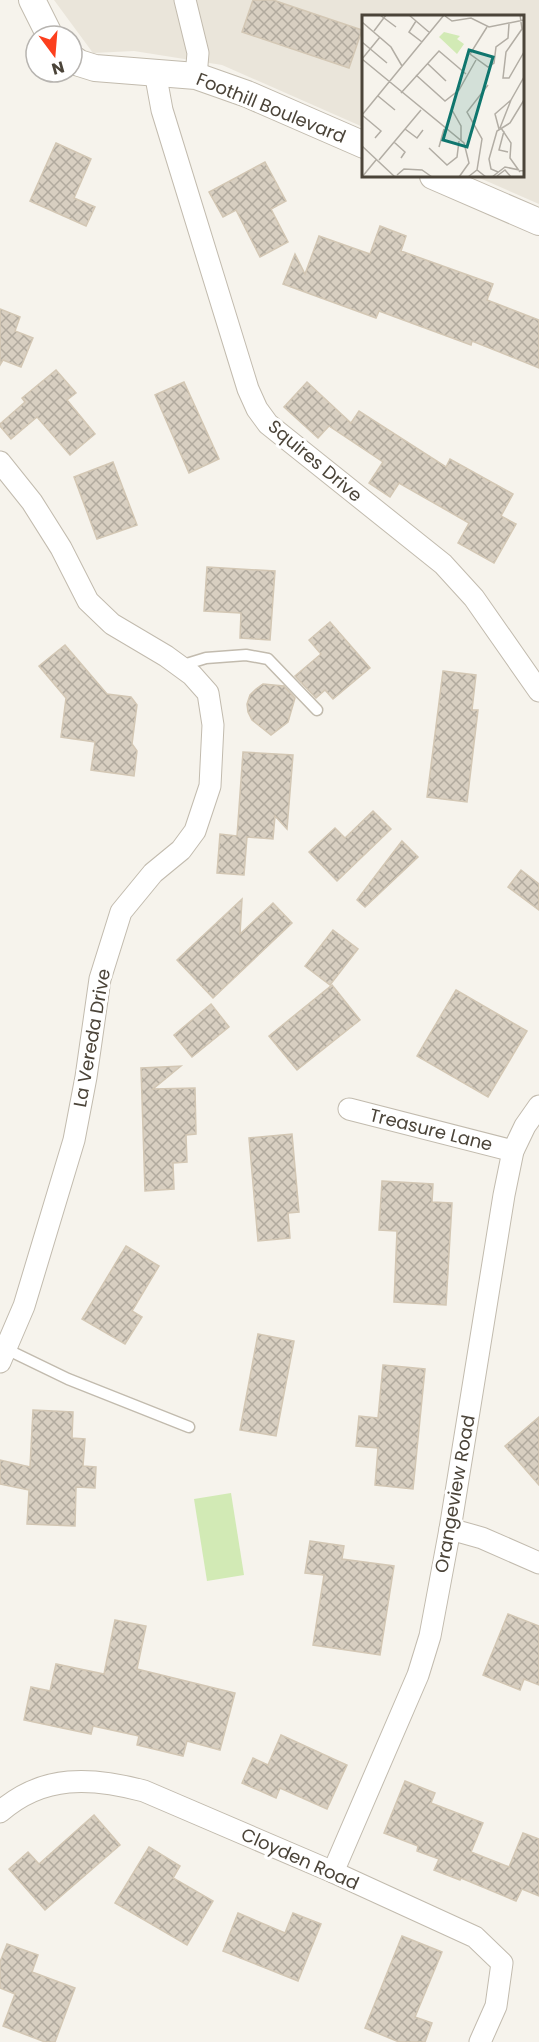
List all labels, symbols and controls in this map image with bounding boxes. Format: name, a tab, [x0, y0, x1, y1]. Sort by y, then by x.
inset map	[362, 15, 524, 177]
north arrow	[24, 24, 84, 84]
text: N	[49, 55, 67, 81]
street label: Foothill Boulevard	[193, 66, 350, 149]
street label: Squires Drive	[263, 414, 368, 507]
street label: La Vereda Drive	[67, 967, 116, 1109]
street label: Treasure Lane	[367, 1102, 495, 1157]
street label: Orangeview Road	[428, 1413, 481, 1575]
street label: Cloyden Road	[237, 1821, 363, 1896]

